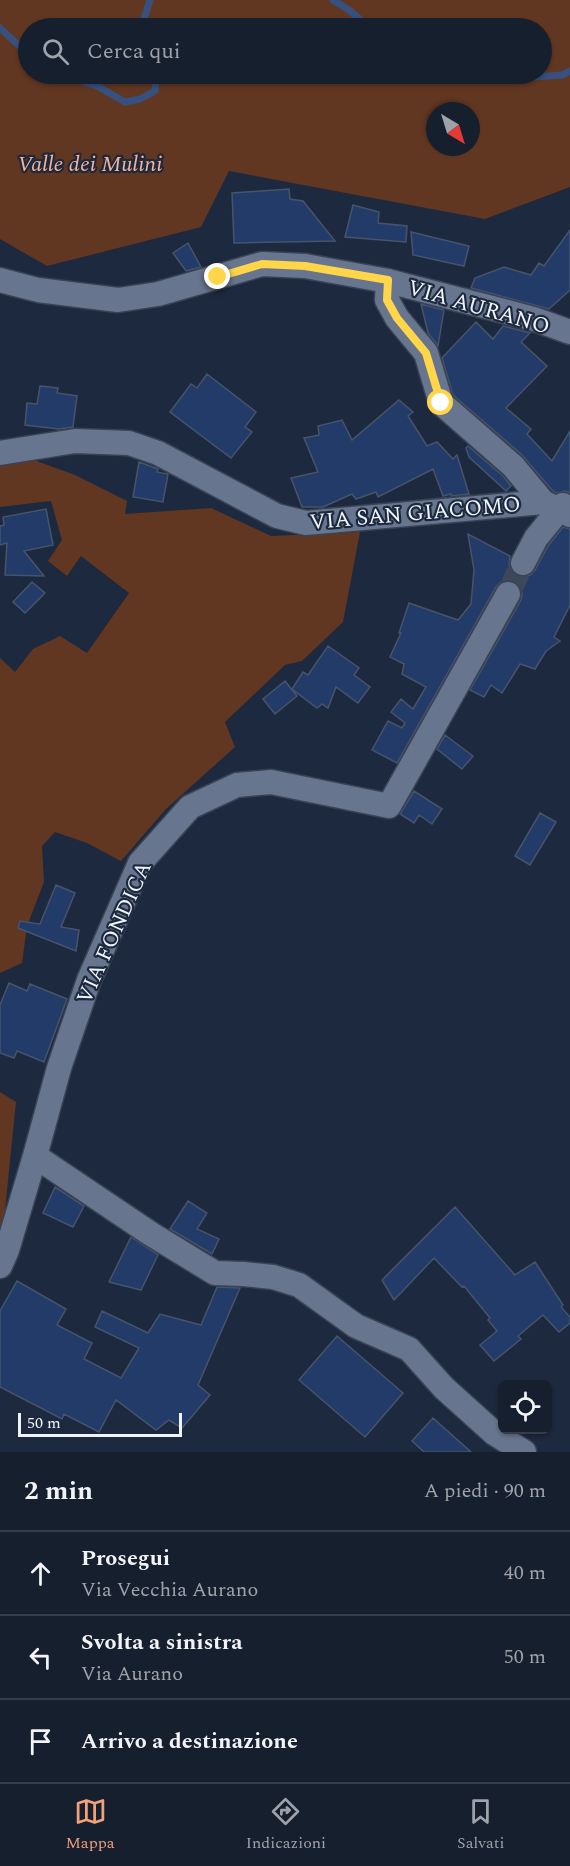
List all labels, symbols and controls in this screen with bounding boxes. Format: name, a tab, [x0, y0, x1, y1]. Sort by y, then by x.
search box	[18, 18, 552, 84]
icon: search	[39, 35, 72, 68]
text: Cerca qui	[87, 35, 181, 68]
north arrow	[426, 102, 480, 156]
park label: Valle dei Mulini	[17, 148, 163, 181]
route end	[204, 263, 230, 289]
street label: VIA AURANO	[404, 271, 554, 344]
route start	[427, 389, 453, 415]
street label: VIA SAN GIACOMO	[308, 488, 522, 539]
street label: VIA FONDICA	[68, 856, 161, 1009]
map controls	[498, 1380, 552, 1434]
button: locate	[498, 1380, 552, 1434]
scale bar	[18, 1410, 182, 1438]
text: 50 m	[27, 1411, 61, 1435]
text: 2 min	[24, 1471, 93, 1511]
text: A piedi · 90 m	[424, 1476, 546, 1506]
text: Prosegui	[81, 1542, 170, 1575]
icon: ahead	[24, 1557, 57, 1590]
text: 40 m	[504, 1558, 546, 1588]
text: Via Vecchia Aurano	[81, 1575, 258, 1605]
text: Svolta a sinistra	[81, 1626, 243, 1659]
icon: left	[24, 1641, 57, 1674]
text: 50 m	[504, 1642, 546, 1672]
text: Via Aurano	[81, 1659, 183, 1689]
icon: arrive	[24, 1725, 57, 1758]
text: Arrivo a destinazione	[81, 1725, 298, 1758]
tab: Mappa	[65, 1795, 115, 1855]
tab: Indicazioni	[246, 1795, 326, 1855]
tab: Salvati	[457, 1795, 504, 1855]

